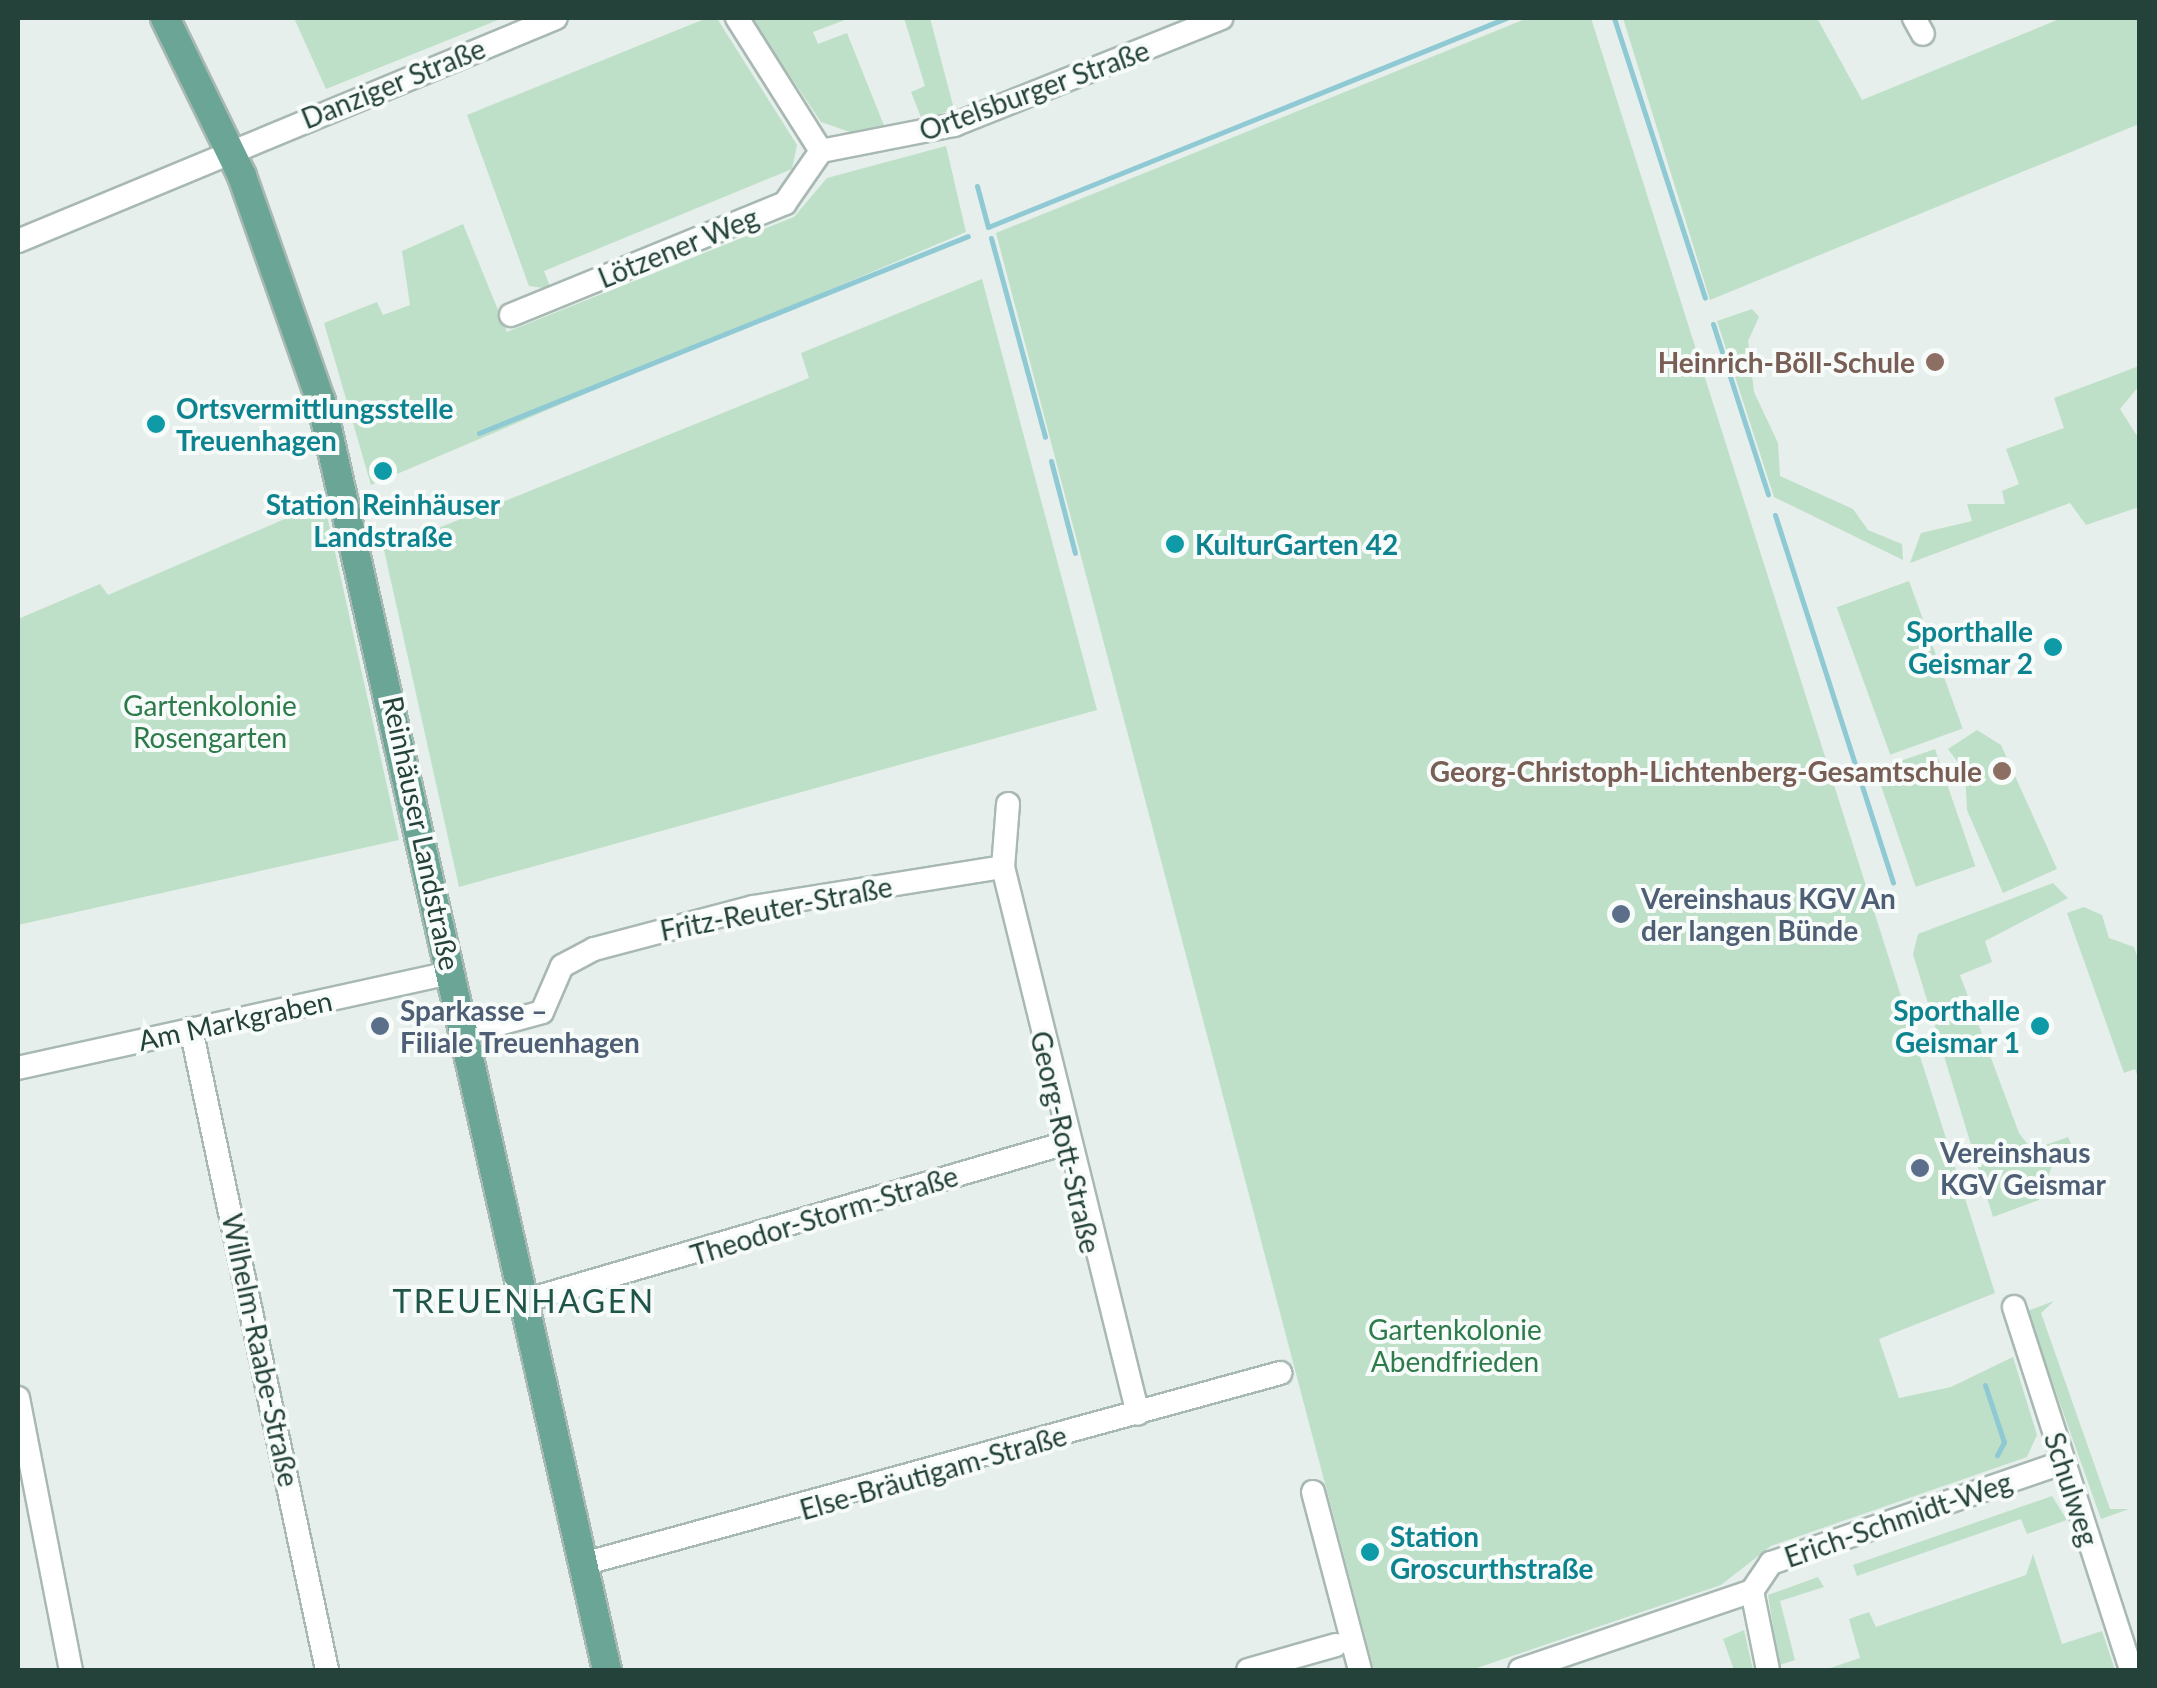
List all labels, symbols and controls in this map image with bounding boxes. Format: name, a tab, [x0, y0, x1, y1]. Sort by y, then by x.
street label: Danziger Straße	[296, 31, 490, 135]
street label: Ortelsburger Straße	[914, 33, 1154, 147]
street label: Lötzener Weg	[593, 199, 763, 295]
place label: Heinrich-Böll-Schule	[1658, 345, 1915, 379]
marker: Heinrich-Böll-Schule	[1924, 351, 1946, 373]
place label: Ortsvermittlungsstelle Treuenhagen	[176, 391, 453, 457]
marker: Ortsvermittlungsstelle Treuenhagen	[145, 413, 167, 435]
marker: Station Reinhäuser Landstraße	[372, 460, 394, 482]
place label: Station Reinhäuser Landstraße	[266, 487, 500, 553]
place label: KulturGarten 42	[1195, 527, 1398, 561]
marker: KulturGarten 42	[1164, 533, 1186, 555]
place label: Sporthalle Geismar 2	[1906, 614, 2033, 680]
marker: Sporthalle Geismar 2	[2042, 636, 2064, 658]
park label: Gartenkolonie Rosengarten	[123, 688, 297, 754]
street label: Reinhäuser Landstraße	[376, 693, 468, 973]
place label: Georg-Christoph-Lichtenberg-Gesamtschule	[1430, 754, 1982, 788]
marker: Georg-Christoph-Lichtenberg-Gesamtschule	[1991, 760, 2013, 782]
street label: Fritz-Reuter-Straße	[657, 869, 895, 947]
place label: Vereinshaus KGV An der langen Bünde	[1641, 881, 1898, 947]
marker: Vereinshaus KGV An der langen Bünde	[1610, 903, 1632, 925]
street label: Am Markgraben	[135, 983, 335, 1057]
place label: Sparkasse – Filiale Treuenhagen	[400, 993, 641, 1059]
place label: Sporthalle Geismar 1	[1893, 993, 2020, 1059]
marker: Sparkasse – Filiale Treuenhagen	[369, 1015, 391, 1037]
marker: Sporthalle Geismar 1	[2029, 1015, 2051, 1037]
street label: Georg-Rott-Straße	[1024, 1028, 1108, 1256]
place label: Vereinshaus KGV Geismar	[1940, 1135, 2107, 1201]
marker: Vereinshaus KGV Geismar	[1909, 1157, 1931, 1179]
street label: Theodor-Storm-Straße	[686, 1158, 962, 1272]
street label: Wilhelm-Raabe-Straße	[216, 1210, 306, 1490]
district label: TREUENHAGEN	[392, 1282, 656, 1320]
park label: Gartenkolonie Abendfrieden	[1368, 1312, 1542, 1378]
street label: Else-Bräutigam-Straße	[796, 1418, 1070, 1526]
street label: Schulweg	[2038, 1428, 2106, 1550]
street label: Erich-Schmidt-Weg	[1780, 1464, 2016, 1574]
place label: Station Groscurthstraße	[1390, 1519, 1594, 1585]
marker: Station Groscurthstraße	[1359, 1541, 1381, 1563]

